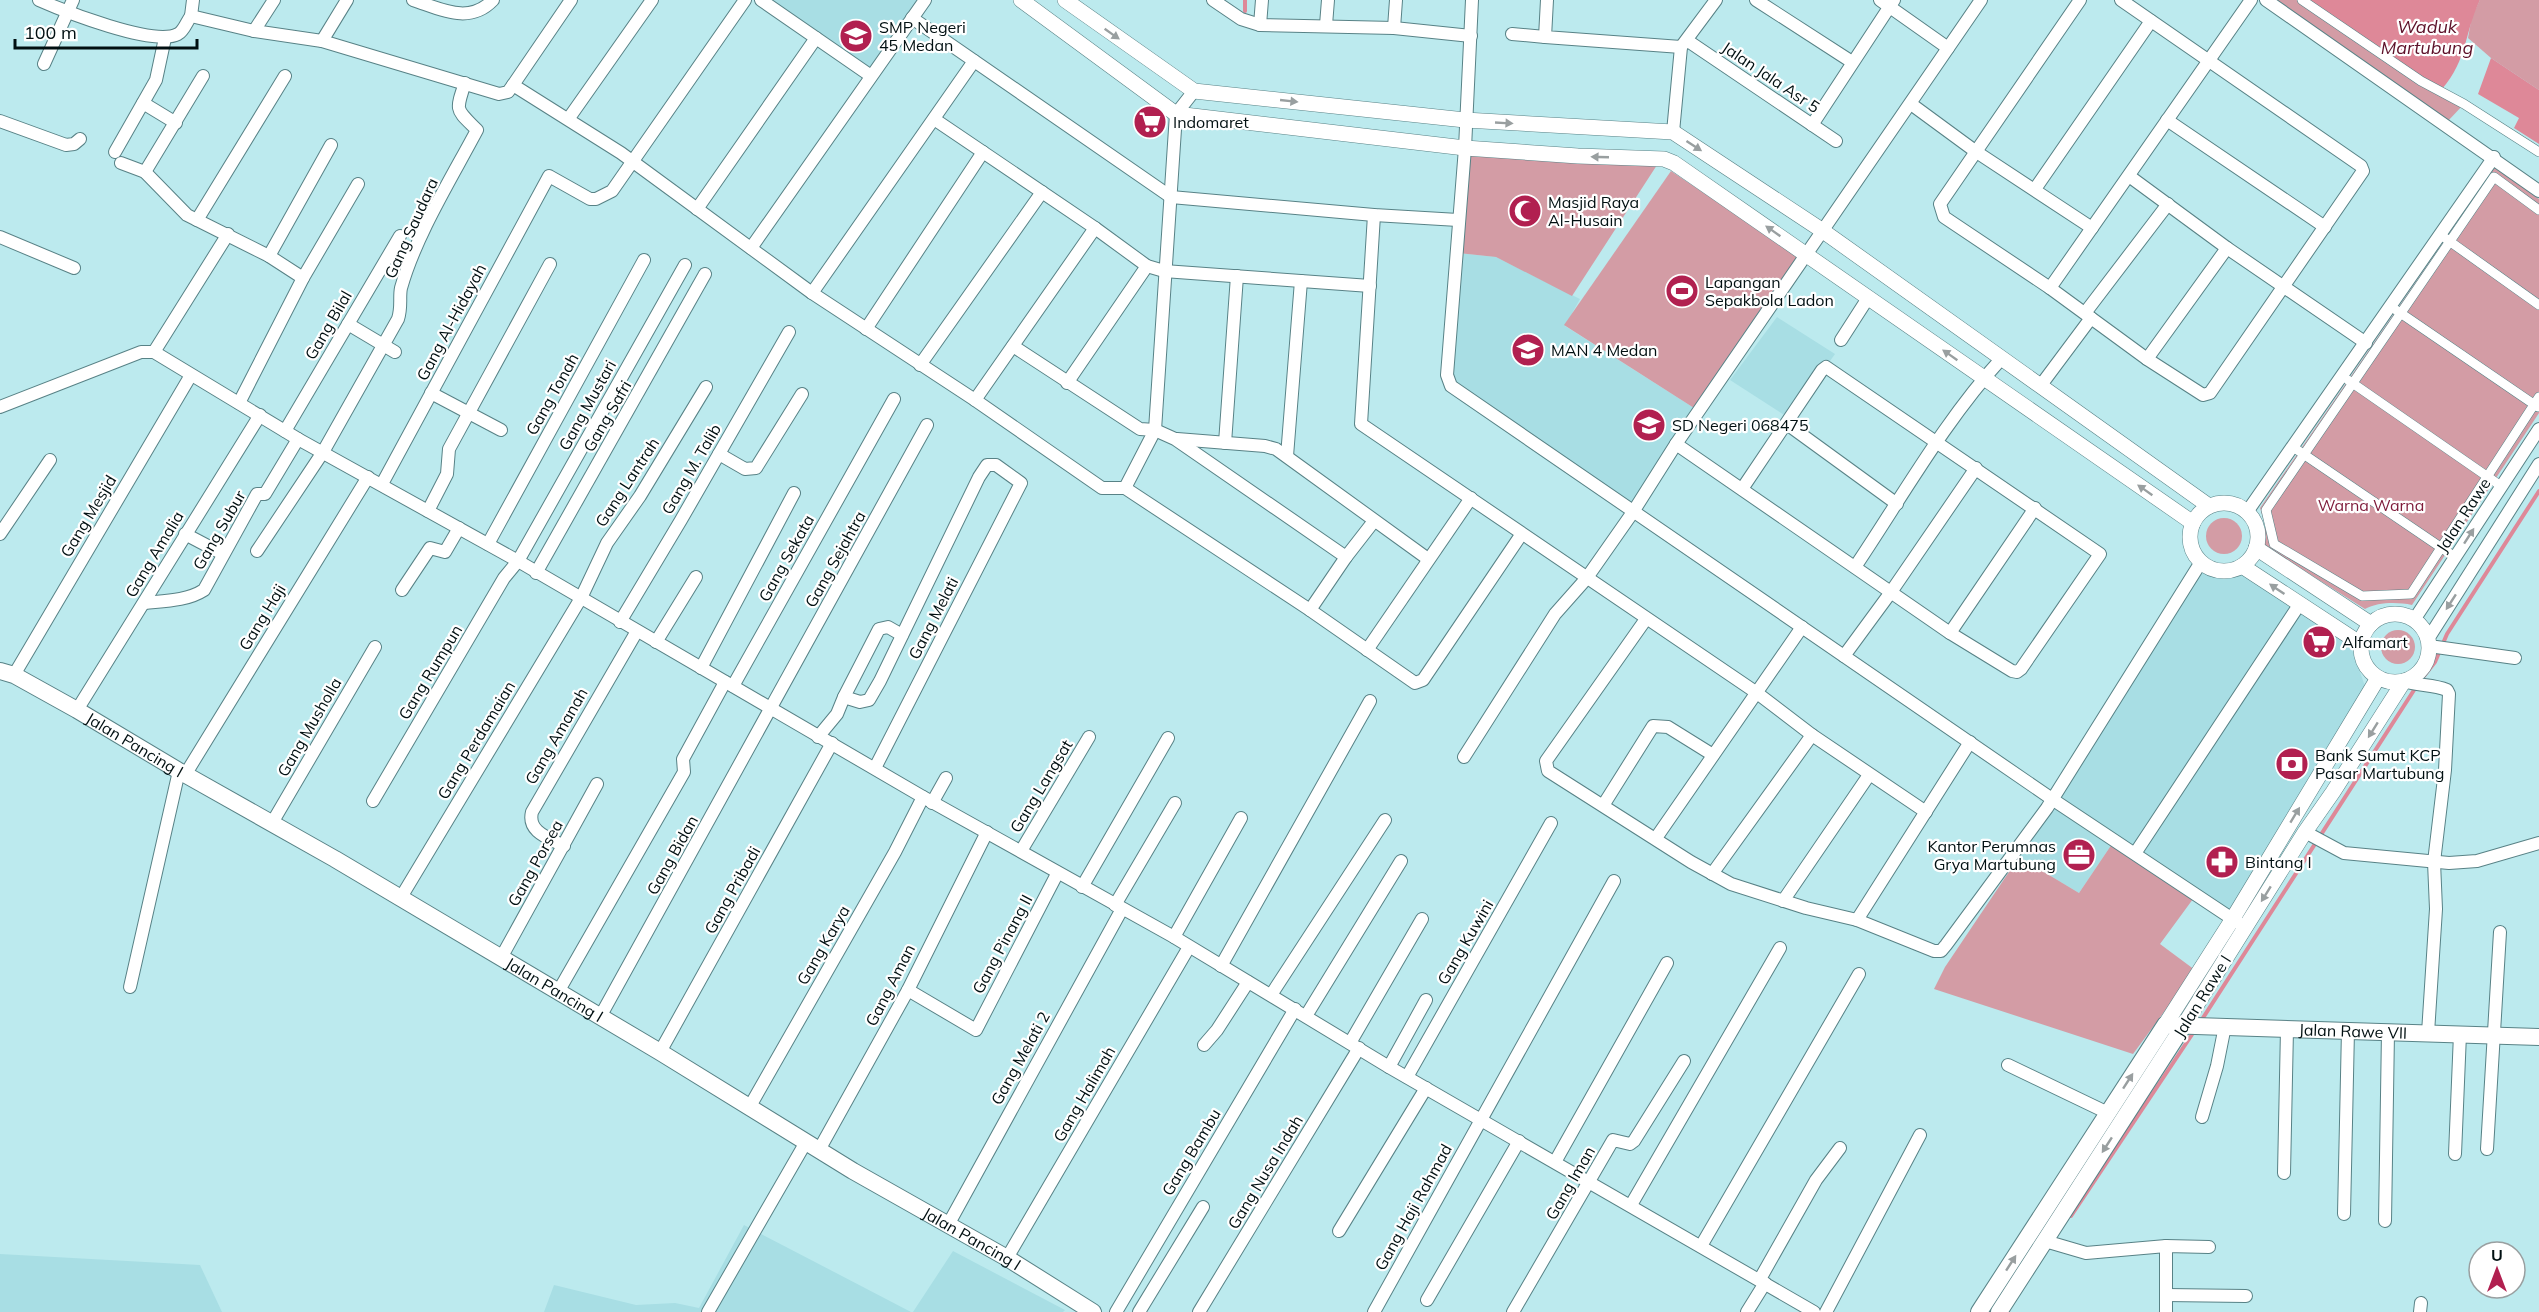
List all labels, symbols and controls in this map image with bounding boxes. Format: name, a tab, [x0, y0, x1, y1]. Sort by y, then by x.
scale bar	[15, 12, 196, 50]
water label: Waduk Martubung	[2381, 15, 2473, 59]
place label: SMP Negeri 45 Medan	[879, 17, 966, 55]
school or university icon: SMP Negeri 45 Medan	[838, 18, 874, 54]
text: 100 m	[24, 21, 77, 44]
one-way arrow	[1104, 28, 1120, 40]
street label: Jalan Jala Asr 5	[1718, 37, 1824, 117]
one-way arrow	[1279, 97, 1298, 106]
supermarket icon: Indomaret	[1132, 104, 1168, 140]
place label: Indomaret	[1173, 112, 1249, 132]
one-way arrow	[1494, 118, 1513, 127]
one-way arrow	[1686, 141, 1702, 152]
one-way arrow	[1590, 152, 1609, 161]
street label: Gang Saudara	[380, 175, 442, 281]
place label: Masjid Raya Al-Husain	[1548, 192, 1639, 230]
mosque icon: Masjid Raya Al-Husain	[1507, 193, 1543, 229]
one-way arrow	[1765, 225, 1781, 237]
street label: Gang Al-Hidayah	[412, 260, 490, 384]
place label: Lapangan Sepakbola Ladon	[1705, 272, 1834, 310]
sports icon: Lapangan Sepakbola Ladon	[1664, 273, 1700, 309]
street label: Gang Bilal	[300, 287, 356, 363]
school or university icon: MAN 4 Medan	[1510, 332, 1546, 368]
place label: MAN 4 Medan	[1551, 340, 1657, 360]
one-way arrow	[1942, 349, 1958, 361]
street label: Gang Tonah	[521, 350, 583, 438]
street label: Gang Mustari	[554, 356, 620, 454]
street label: Gang Safri	[579, 377, 635, 455]
school or university icon: SD Negeri 068475	[1631, 407, 1667, 443]
place label: SD Negeri 068475	[1672, 415, 1809, 435]
street label: Gang M. Talib	[657, 420, 725, 518]
street label: Gang Lantrah	[591, 434, 663, 530]
street label: Gang Mesjid	[56, 471, 120, 561]
street label: Jalan Rawe	[2431, 474, 2495, 556]
one-way arrow	[2137, 484, 2153, 496]
street label: Gang Subur	[188, 487, 250, 573]
park label: Warna Warna	[2318, 495, 2424, 515]
street label: Gang Amalia	[120, 507, 188, 601]
street label: Gang Sejahtra	[800, 507, 870, 611]
street label: Gang Sekata	[754, 511, 818, 605]
one-way arrow	[2463, 528, 2474, 544]
street label: Gang Melati	[904, 573, 962, 663]
street label: Gang Haji	[234, 580, 290, 654]
one-way arrow	[2268, 584, 2285, 595]
one-way arrow	[2446, 594, 2457, 610]
street label: Gang Rumpun	[394, 621, 466, 723]
supermarket icon: Alfamart	[2301, 624, 2337, 660]
place label: Alfamart	[2342, 632, 2408, 652]
street label: Gang Musholla	[273, 674, 345, 780]
street label: Gang Perdamaian	[433, 677, 519, 803]
street label: Gang Amanah	[520, 684, 592, 788]
street label: Jalan Pancing I	[82, 708, 187, 781]
one-way arrow	[2368, 722, 2379, 738]
street label: Gang Langsat	[1005, 736, 1077, 836]
place label: Bank Sumut KCP Pasar Martubung	[2315, 745, 2444, 783]
bank icon: Bank Sumut KCP Pasar Martubung	[2274, 746, 2310, 782]
one-way arrow	[2290, 807, 2301, 823]
street label: Gang Bidan	[642, 812, 702, 898]
street label: Gang Porsea	[503, 816, 567, 910]
place label: Kantor Perumnas Grya Martubung	[1927, 836, 2056, 874]
office icon: Kantor Perumnas Grya Martubung	[2061, 837, 2097, 873]
street label: Gang Pribadi	[700, 843, 764, 937]
pharmacy icon: Bintang I	[2204, 844, 2240, 880]
place label: Bintang I	[2245, 852, 2312, 872]
one-way arrow	[2261, 885, 2272, 902]
street label: Gang Pinang II	[968, 891, 1036, 997]
street label: Gang Kuwini	[1433, 896, 1497, 988]
street label: Gang Karya	[792, 902, 854, 988]
street label: Gang Aman	[861, 941, 919, 1029]
street label: Jalan Rawe I	[2169, 951, 2235, 1041]
street label: Jalan Pancing I	[502, 953, 607, 1026]
street label: Gang Melati 2	[986, 1008, 1054, 1108]
street label: Jalan Rawe VII	[2298, 1019, 2408, 1043]
street label: Gang Halimah	[1049, 1043, 1119, 1145]
one-way arrow	[2123, 1073, 2134, 1090]
street label: Gang Bambu	[1157, 1105, 1225, 1199]
street label: Gang Nusa Indah	[1223, 1111, 1307, 1233]
one-way arrow	[2101, 1137, 2112, 1153]
street label: Gang Haji Rahmad	[1370, 1140, 1456, 1274]
street label: Gang Iman	[1541, 1143, 1599, 1223]
street label: Jalan Pancing I	[919, 1202, 1025, 1274]
north arrow	[2467, 1240, 2527, 1300]
text: U	[2491, 1245, 2503, 1265]
one-way arrow	[2005, 1255, 2016, 1271]

